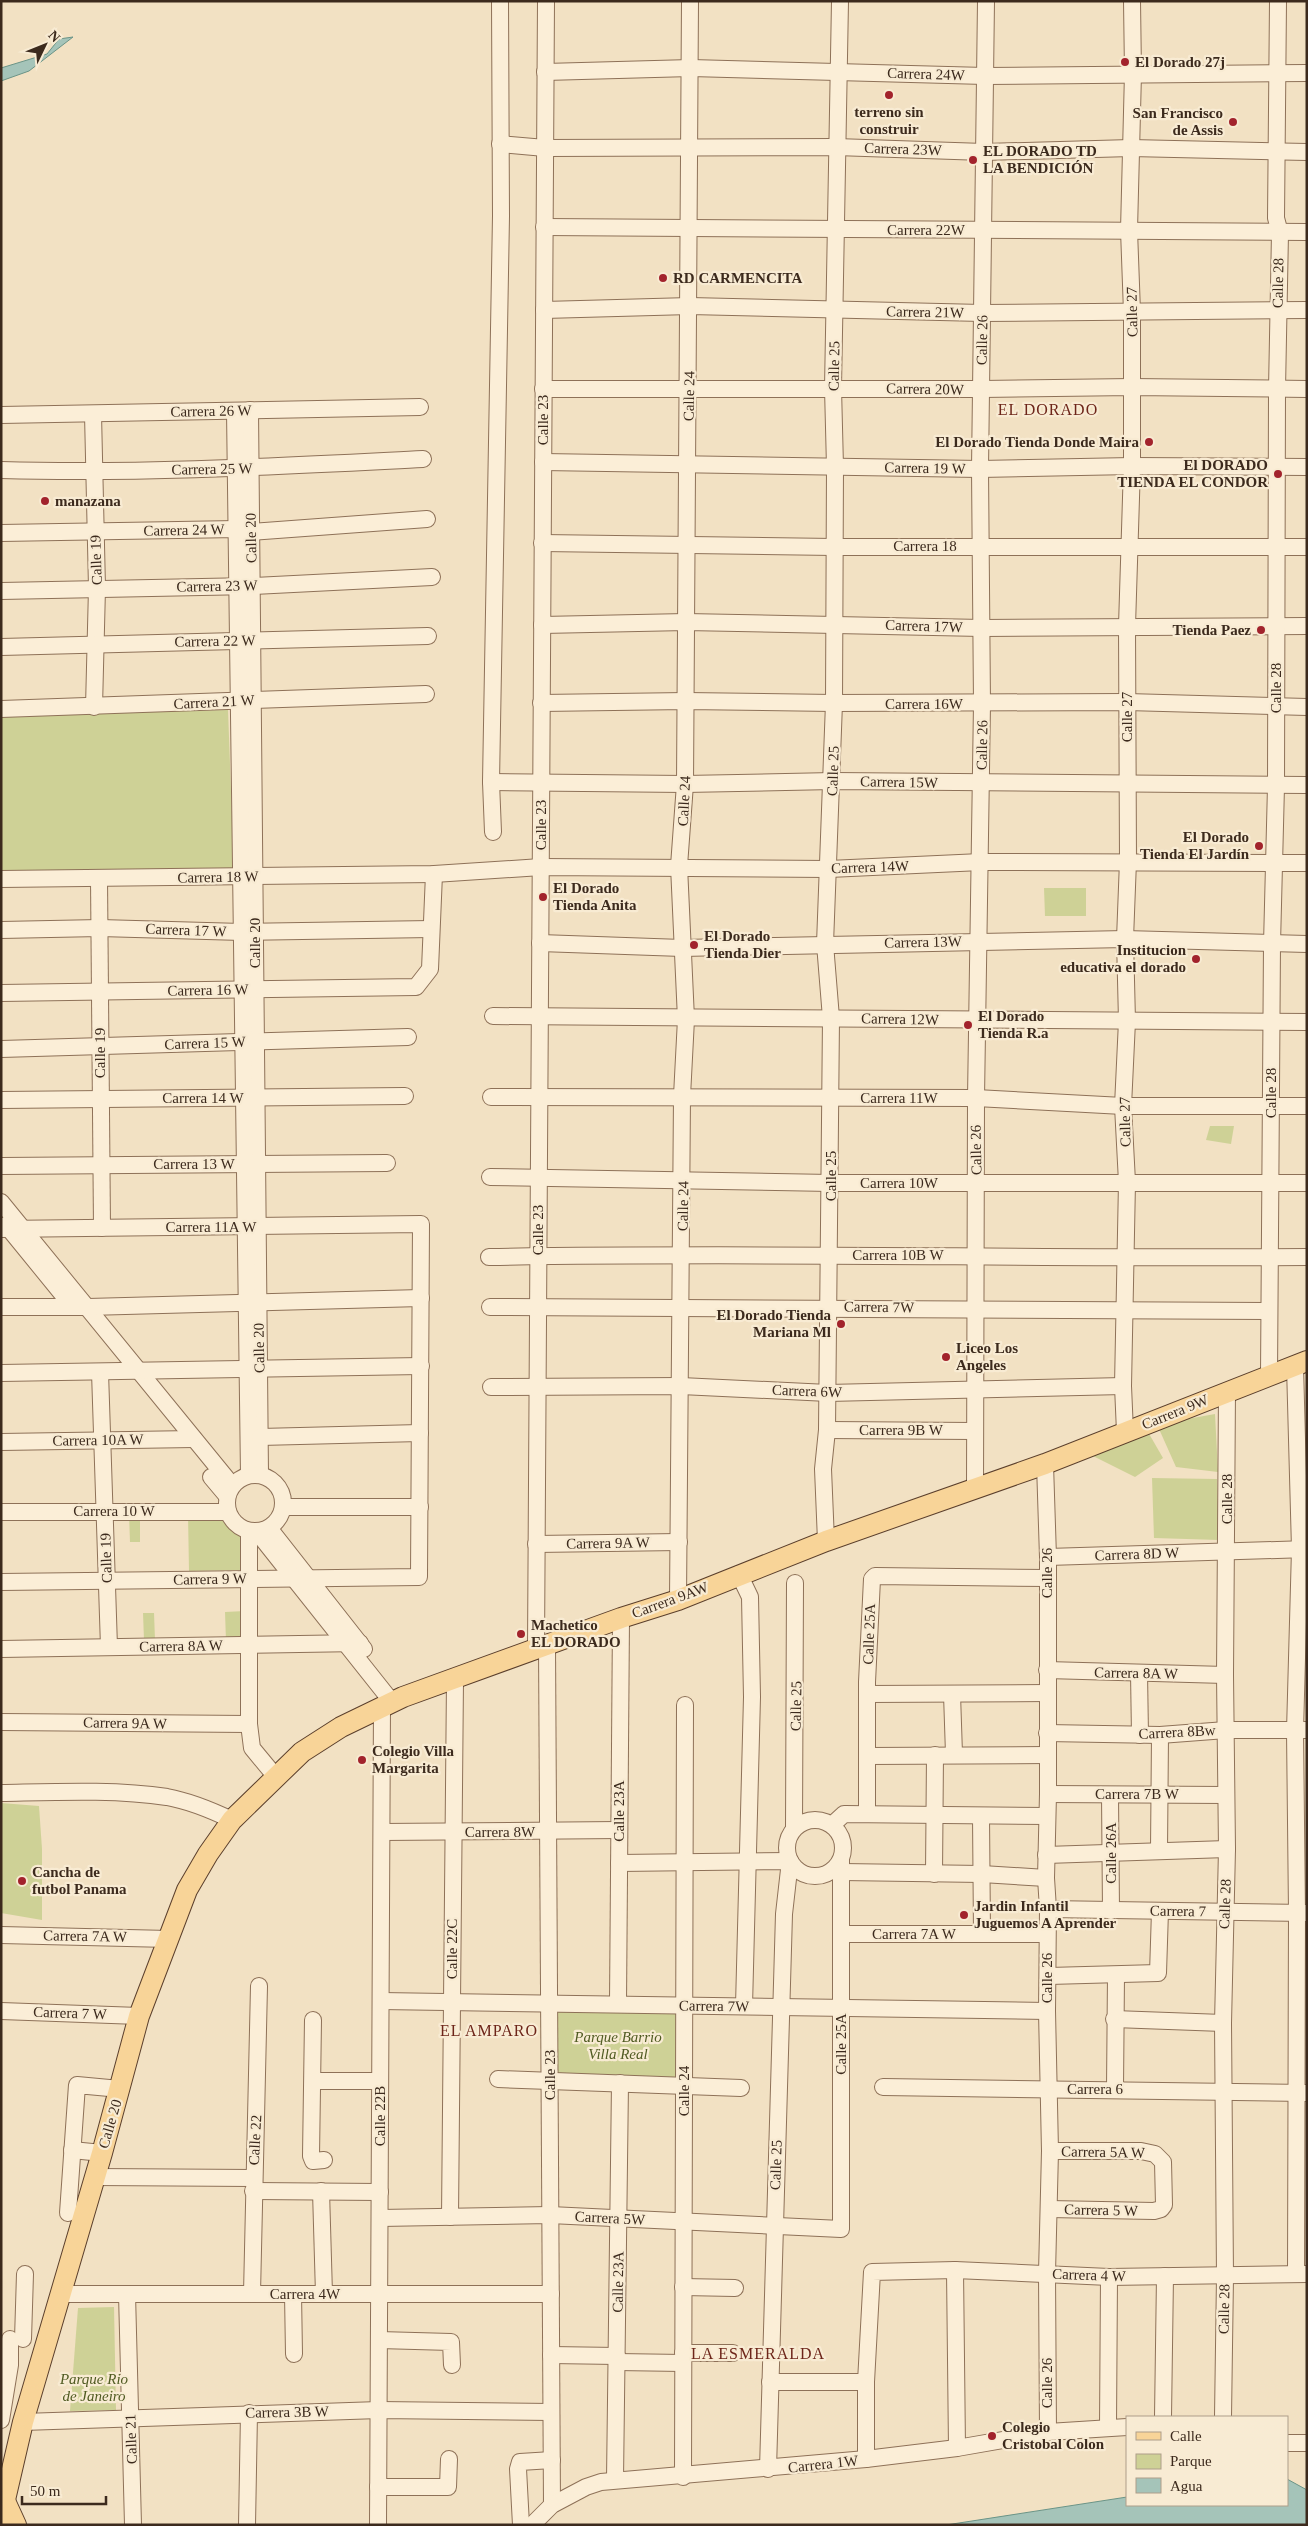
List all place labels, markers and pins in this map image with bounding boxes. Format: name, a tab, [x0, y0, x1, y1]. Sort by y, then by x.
place label: El Dorado 27j	[1135, 54, 1225, 70]
marker: El Dorado 27j	[1119, 56, 1131, 68]
marker: terreno sin construir	[883, 89, 895, 101]
place label: terreno sin construir	[854, 104, 924, 137]
place label: San Francisco de Assis	[1133, 105, 1223, 138]
marker: San Francisco de Assis	[1227, 116, 1239, 128]
place label: EL DORADO TD LA BENDICIÓN	[983, 143, 1097, 176]
marker: EL DORADO TD LA BENDICIÓN	[967, 154, 979, 166]
place label: RD CARMENCITA	[673, 270, 802, 286]
marker: RD CARMENCITA	[657, 272, 669, 284]
place label: El Dorado Tienda Donde Maira	[935, 434, 1139, 450]
marker: El Dorado Tienda Donde Maira	[1143, 436, 1155, 448]
place label: El DORADO TIENDA EL CONDOR	[1117, 457, 1268, 490]
marker: El DORADO TIENDA EL CONDOR	[1272, 468, 1284, 480]
place label: manazana	[55, 493, 121, 509]
marker: manazana	[39, 495, 51, 507]
place label: Tienda Paez	[1173, 622, 1251, 638]
marker: Tienda Paez	[1255, 624, 1267, 636]
place label: El Dorado Tienda El Jardín	[1140, 829, 1250, 862]
marker: El Dorado Tienda El Jardín	[1253, 840, 1265, 852]
place label: El Dorado Tienda Anita	[553, 880, 637, 913]
marker: El Dorado Tienda Anita	[537, 891, 549, 903]
place label: El Dorado Tienda Dier	[704, 928, 781, 961]
marker: El Dorado Tienda Dier	[688, 939, 700, 951]
place label: Institucion educativa el dorado	[1060, 942, 1187, 975]
marker: Institucion educativa el dorado	[1190, 953, 1202, 965]
place label: El Dorado Tienda R.a	[978, 1008, 1049, 1041]
marker: El Dorado Tienda R.a	[962, 1019, 974, 1031]
place label: El Dorado Tienda Mariana Ml	[717, 1307, 831, 1340]
marker: El Dorado Tienda Mariana Ml	[835, 1318, 847, 1330]
place label: Liceo Los Angeles	[956, 1340, 1018, 1373]
marker: Liceo Los Angeles	[940, 1351, 952, 1363]
place label: Machetico EL DORADO	[531, 1617, 621, 1650]
marker: Machetico EL DORADO	[515, 1628, 527, 1640]
place label: Colegio Villa Margarita	[372, 1743, 455, 1776]
marker: Colegio Villa Margarita	[356, 1754, 368, 1766]
place label: Cancha de futbol Panama	[32, 1864, 127, 1897]
marker: Cancha de futbol Panama	[16, 1875, 28, 1887]
place label: Jardin Infantil Juguemos A Aprender	[974, 1898, 1117, 1931]
marker: Jardin Infantil Juguemos A Aprender	[958, 1909, 970, 1921]
place label: Colegio Cristobal Colon	[1002, 2419, 1105, 2452]
marker: Colegio Cristobal Colon	[986, 2430, 998, 2442]

